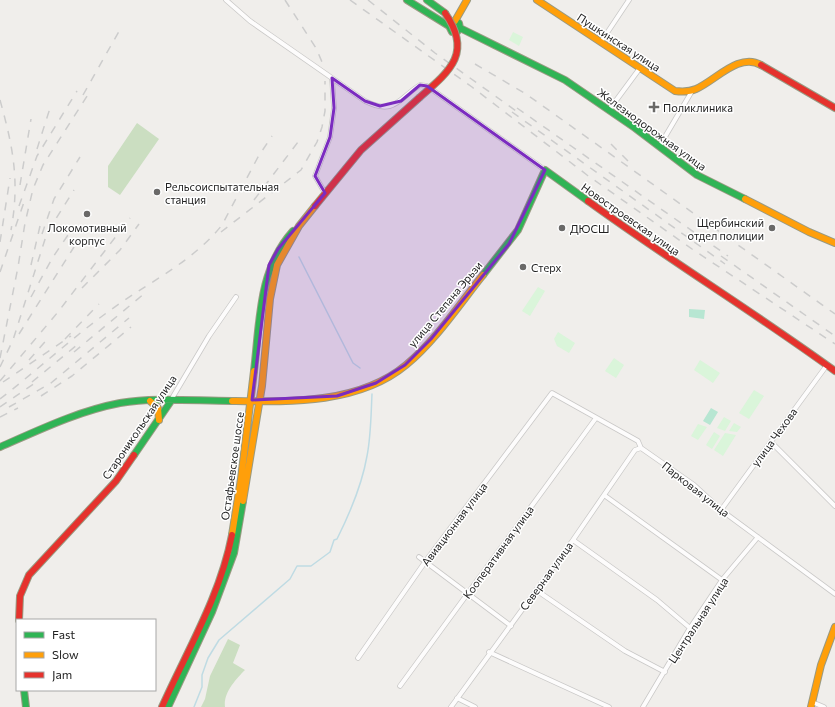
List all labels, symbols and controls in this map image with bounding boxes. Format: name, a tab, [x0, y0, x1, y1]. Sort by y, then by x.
street label: Пушкинская улица	[575, 10, 663, 74]
street label: Железнодорожная улица	[595, 85, 709, 173]
marker: Поликлиника	[648, 101, 660, 113]
place label: Поликлиника	[663, 101, 733, 114]
place label: Рельсоиспытательная станция	[165, 180, 279, 206]
street label: Новостроевская улица	[579, 180, 683, 258]
marker: Рельсоиспытательная станция	[152, 187, 162, 197]
marker: Локомотивный корпус	[82, 209, 92, 219]
place label: Щербинский отдел полиции	[687, 216, 764, 242]
place label: Локомотивный корпус	[47, 221, 127, 247]
place label: ДЮСШ	[570, 222, 610, 235]
marker: ДЮСШ	[557, 223, 567, 233]
marker: Щербинский отдел полиции	[767, 223, 777, 233]
street label: улица Степана Эрьзи	[405, 259, 485, 349]
place label: Стерх	[531, 261, 561, 274]
marker: Стерх	[518, 262, 528, 272]
street label: Староникольская улица	[99, 372, 179, 482]
street label: улица Чехова	[748, 405, 800, 469]
street label: Остафьевское шоссе	[218, 411, 246, 521]
street label: Парковая улица	[660, 459, 732, 519]
street label: Авиационная улица	[418, 480, 490, 568]
street label: Кооперативная улица	[460, 503, 536, 601]
street label: Северная улица	[517, 539, 575, 613]
street label: Центральная улица	[665, 575, 731, 665]
legend	[16, 619, 156, 691]
text: Fast	[52, 627, 75, 641]
text: Slow	[52, 647, 79, 661]
text: Jam	[52, 667, 72, 682]

